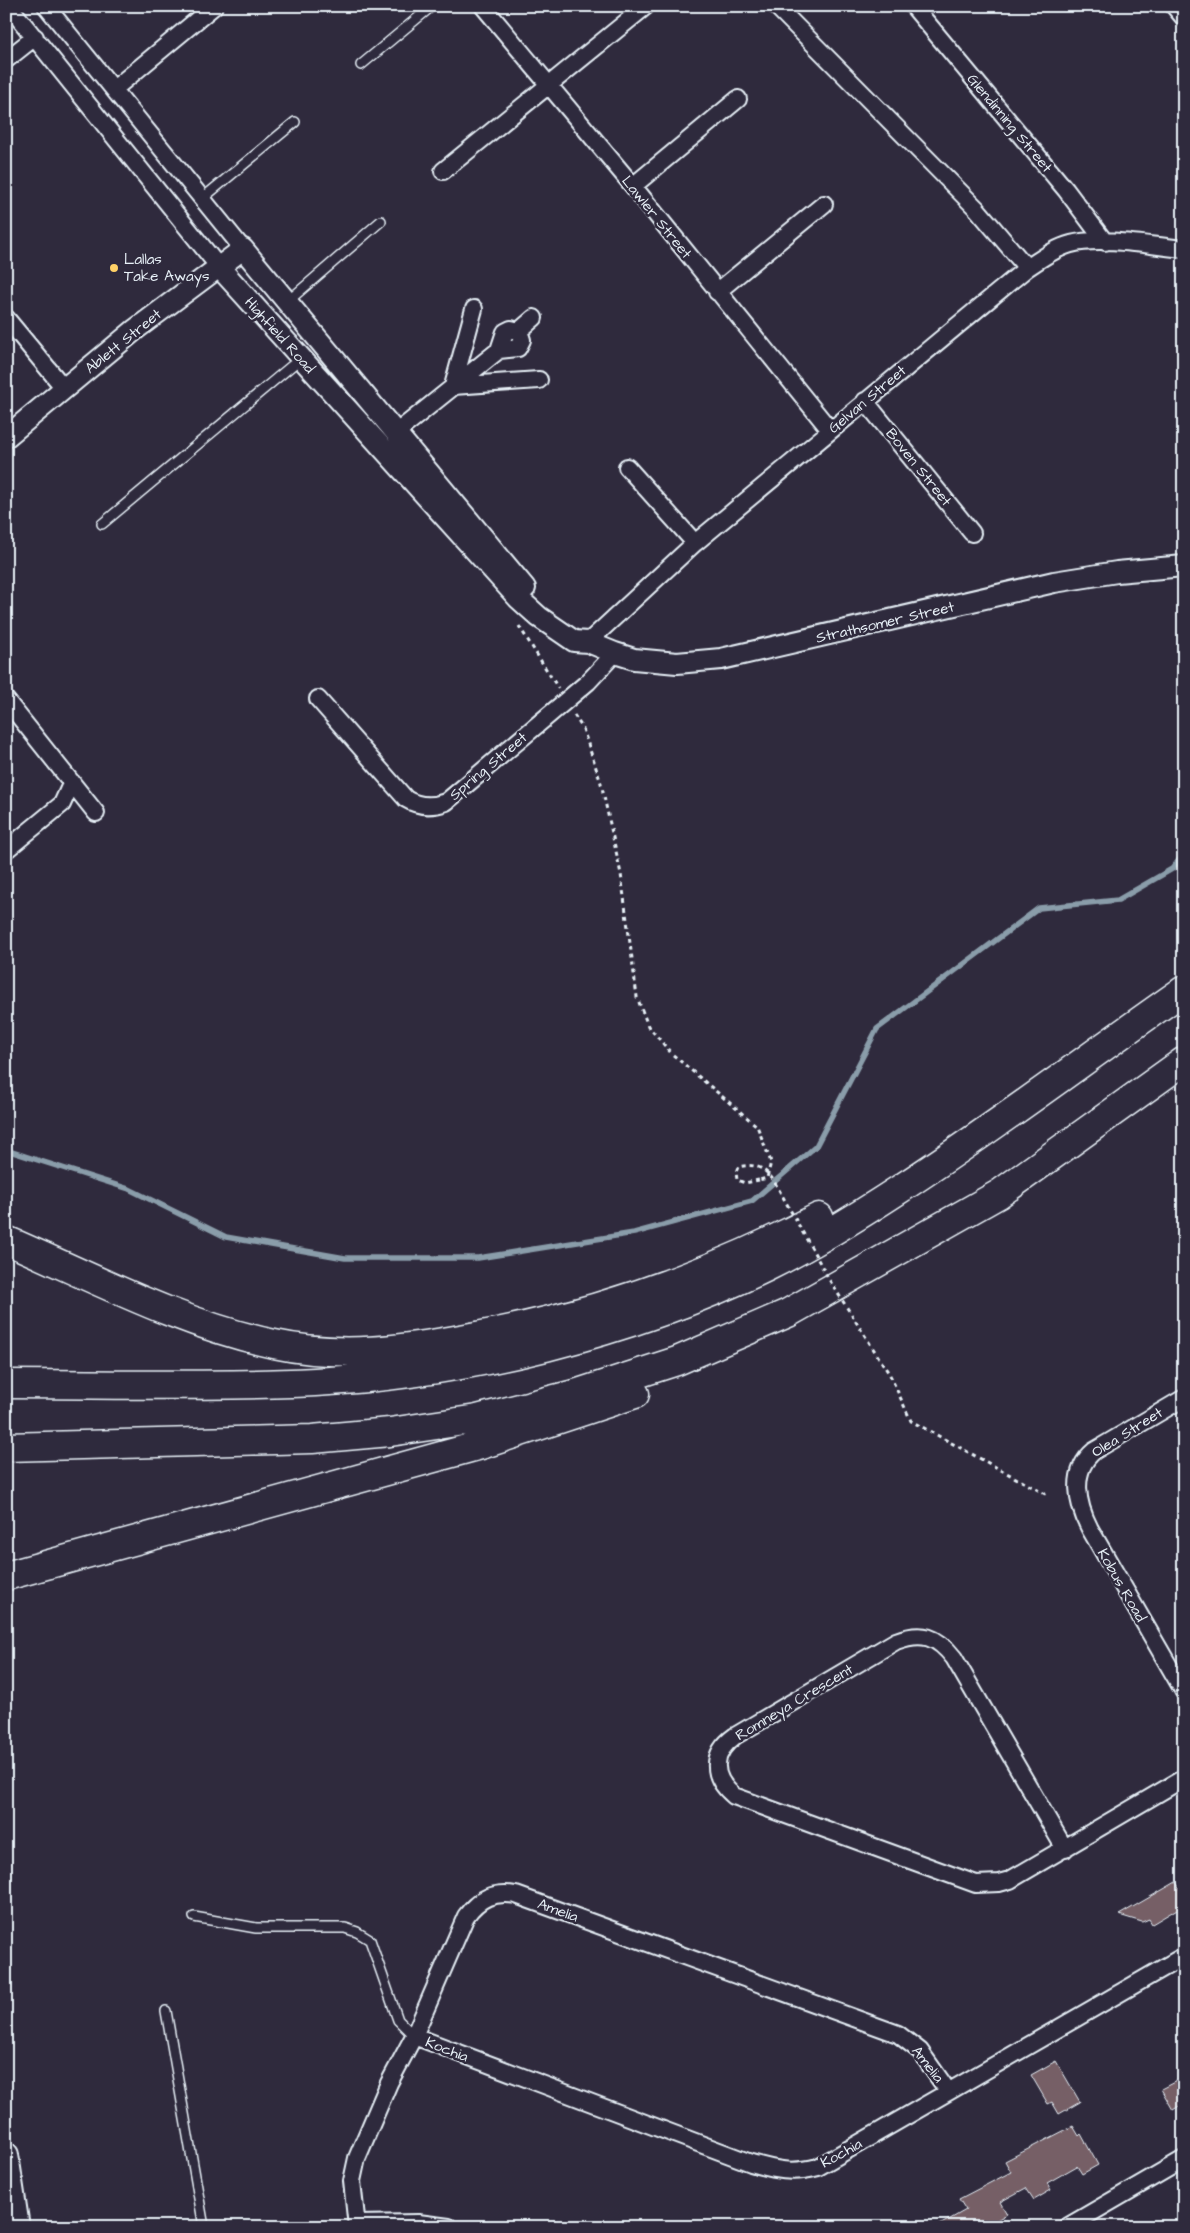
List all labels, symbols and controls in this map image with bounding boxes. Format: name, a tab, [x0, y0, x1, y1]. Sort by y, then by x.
street label: Glendinning Street	[961, 69, 1057, 178]
street label: Lawler Street	[617, 171, 697, 263]
place label: Lallas Take Aways	[124, 249, 210, 288]
marker: Lallas Take Aways	[108, 262, 120, 274]
street label: Highfield Road	[239, 293, 320, 379]
street label: Ablett Street	[81, 304, 166, 379]
street label: Gelvan Street	[824, 360, 911, 438]
street label: Boven Street	[881, 424, 957, 511]
street label: Strathsomer Street	[814, 596, 956, 649]
street label: Spring Street	[445, 727, 533, 806]
street label: Olea Street	[1088, 1402, 1167, 1463]
street label: Kobus Road	[1092, 1545, 1151, 1626]
street label: Romneya Crescent	[731, 1659, 858, 1747]
street label: Amelia	[535, 1893, 581, 1928]
street label: Kochia	[422, 2032, 472, 2067]
street label: Amelia	[907, 2041, 949, 2087]
street label: Kochia	[817, 2133, 866, 2173]

